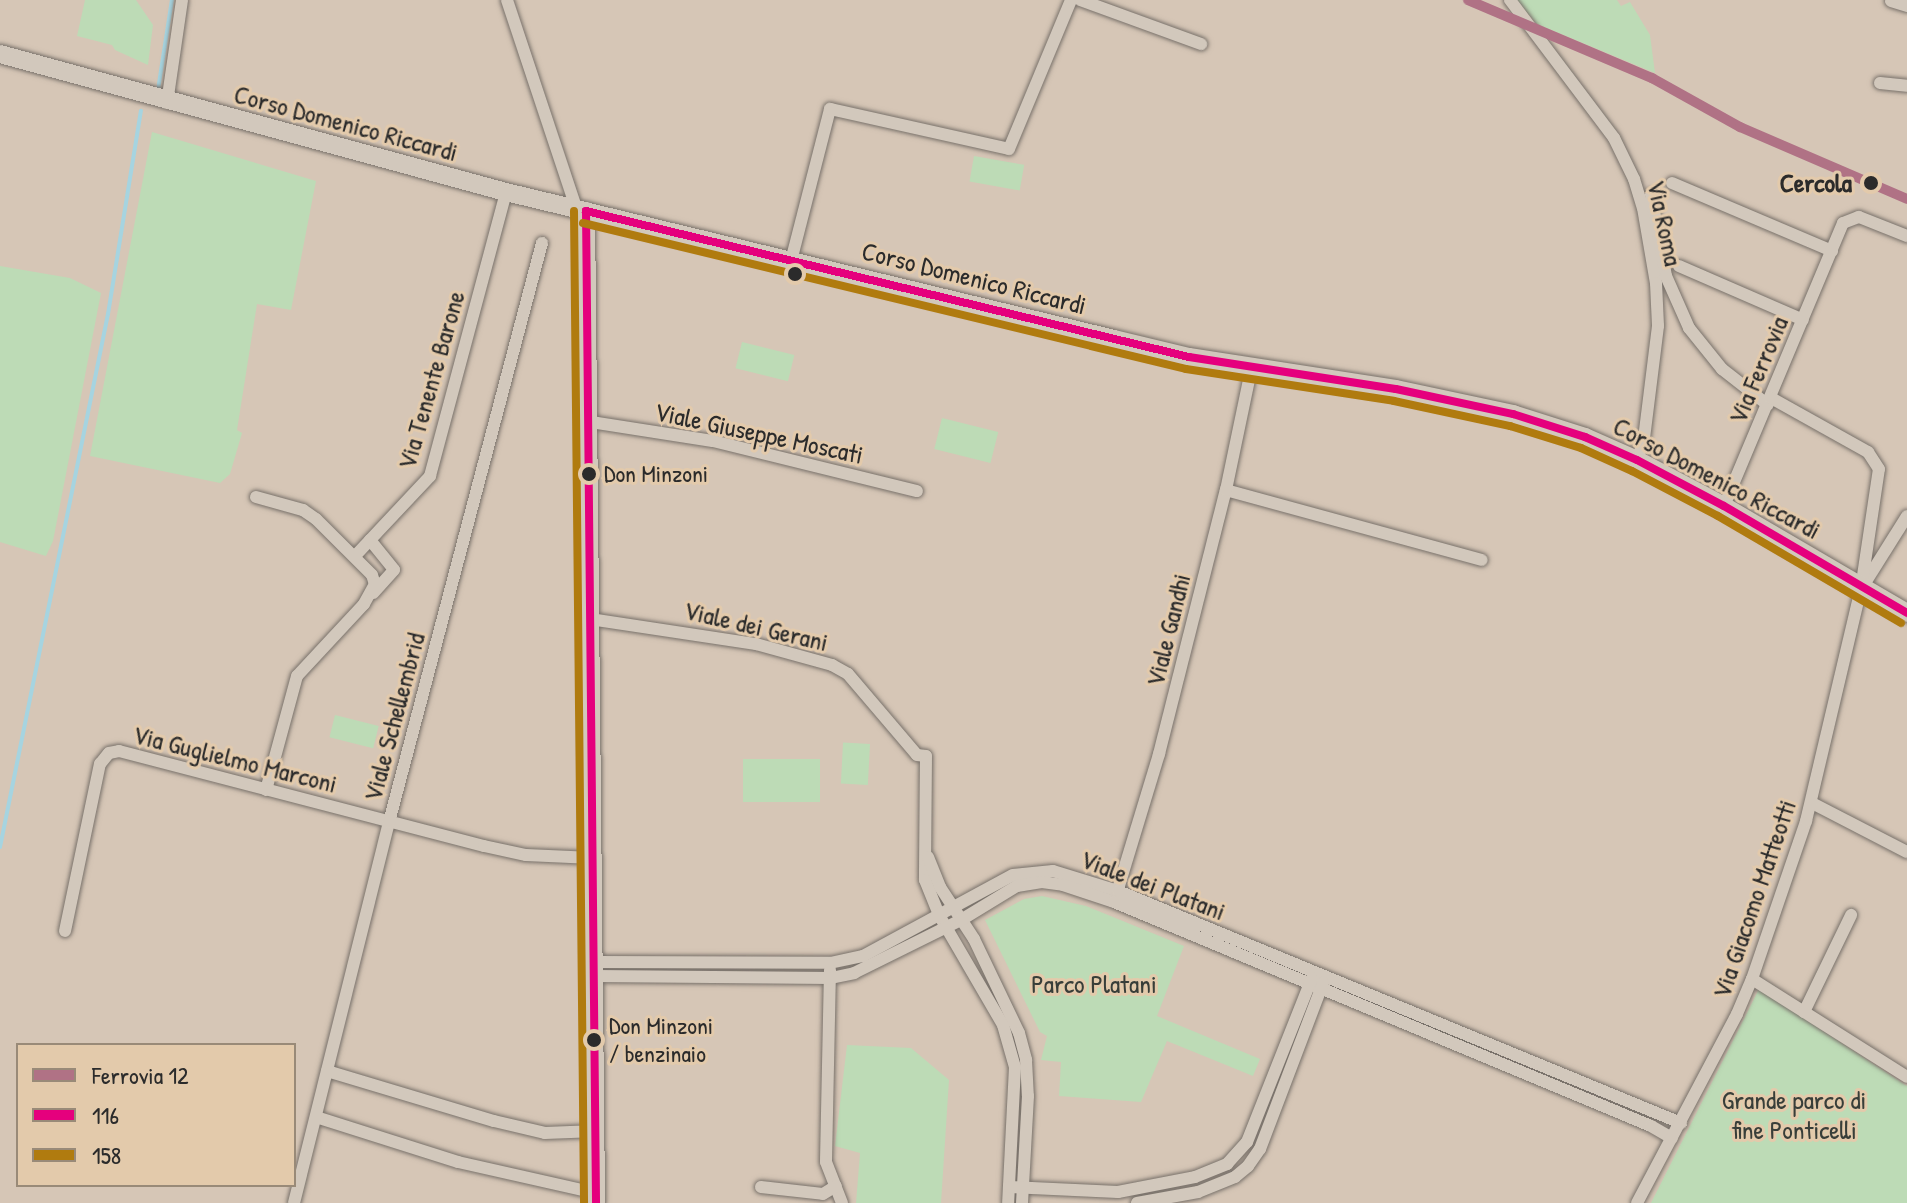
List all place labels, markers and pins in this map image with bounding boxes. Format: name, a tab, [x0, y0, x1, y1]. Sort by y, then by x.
place label: Cercola	[1780, 167, 1852, 199]
marker: Cercola	[1859, 171, 1883, 195]
unlabelled marker	[787, 266, 803, 282]
place label: Don Minzoni	[604, 460, 708, 488]
marker: Don Minzoni	[581, 466, 597, 482]
place label: Don Minzoni / benzinaio	[609, 1012, 713, 1068]
marker: Don Minzoni / benzinaio	[586, 1032, 602, 1048]

